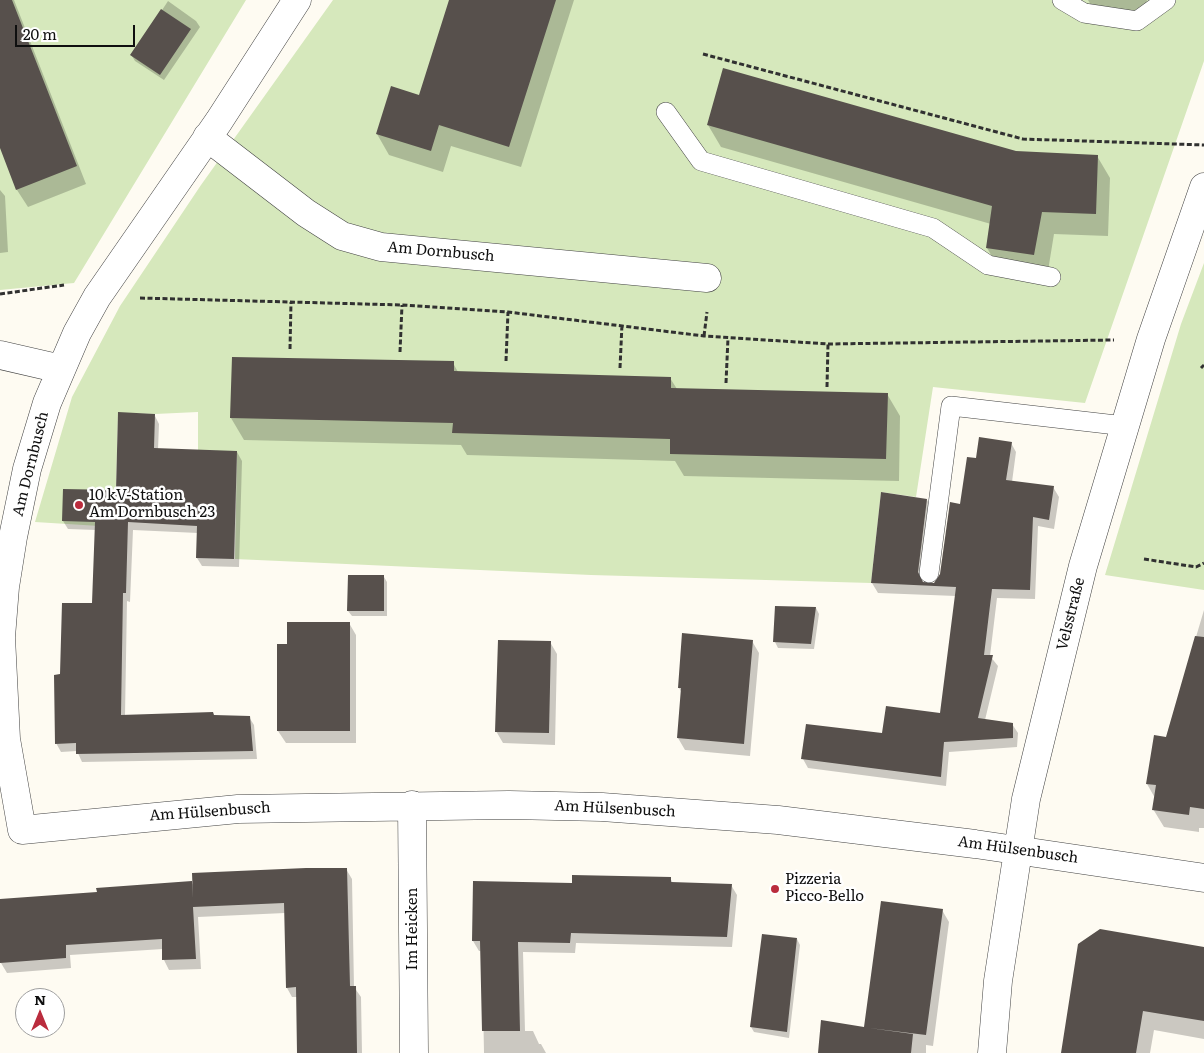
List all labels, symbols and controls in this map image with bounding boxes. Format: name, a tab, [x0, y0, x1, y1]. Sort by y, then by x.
scale bar	[18, 15, 138, 47]
text: 20 m	[23, 22, 57, 45]
street label: Am Dornbusch	[387, 238, 495, 266]
street label: Am Dornbusch	[9, 410, 53, 518]
place label: 10 kV-Station Am Dornbusch 23	[89, 487, 215, 522]
marker: 10 kV-Station Am Dornbusch 23	[73, 499, 85, 511]
street label: Velsstraße	[1053, 576, 1089, 652]
street label: Am Hülsenbusch	[554, 797, 676, 821]
street label: Am Hülsenbusch	[149, 799, 271, 825]
street label: Am Hülsenbusch	[957, 833, 1079, 867]
place label: Pizzeria Picco-Bello	[785, 871, 864, 906]
marker: Pizzeria Picco-Bello	[769, 883, 781, 895]
street label: Im Heicken	[404, 888, 422, 970]
north arrow	[15, 988, 65, 1038]
text: N	[34, 989, 46, 1009]

